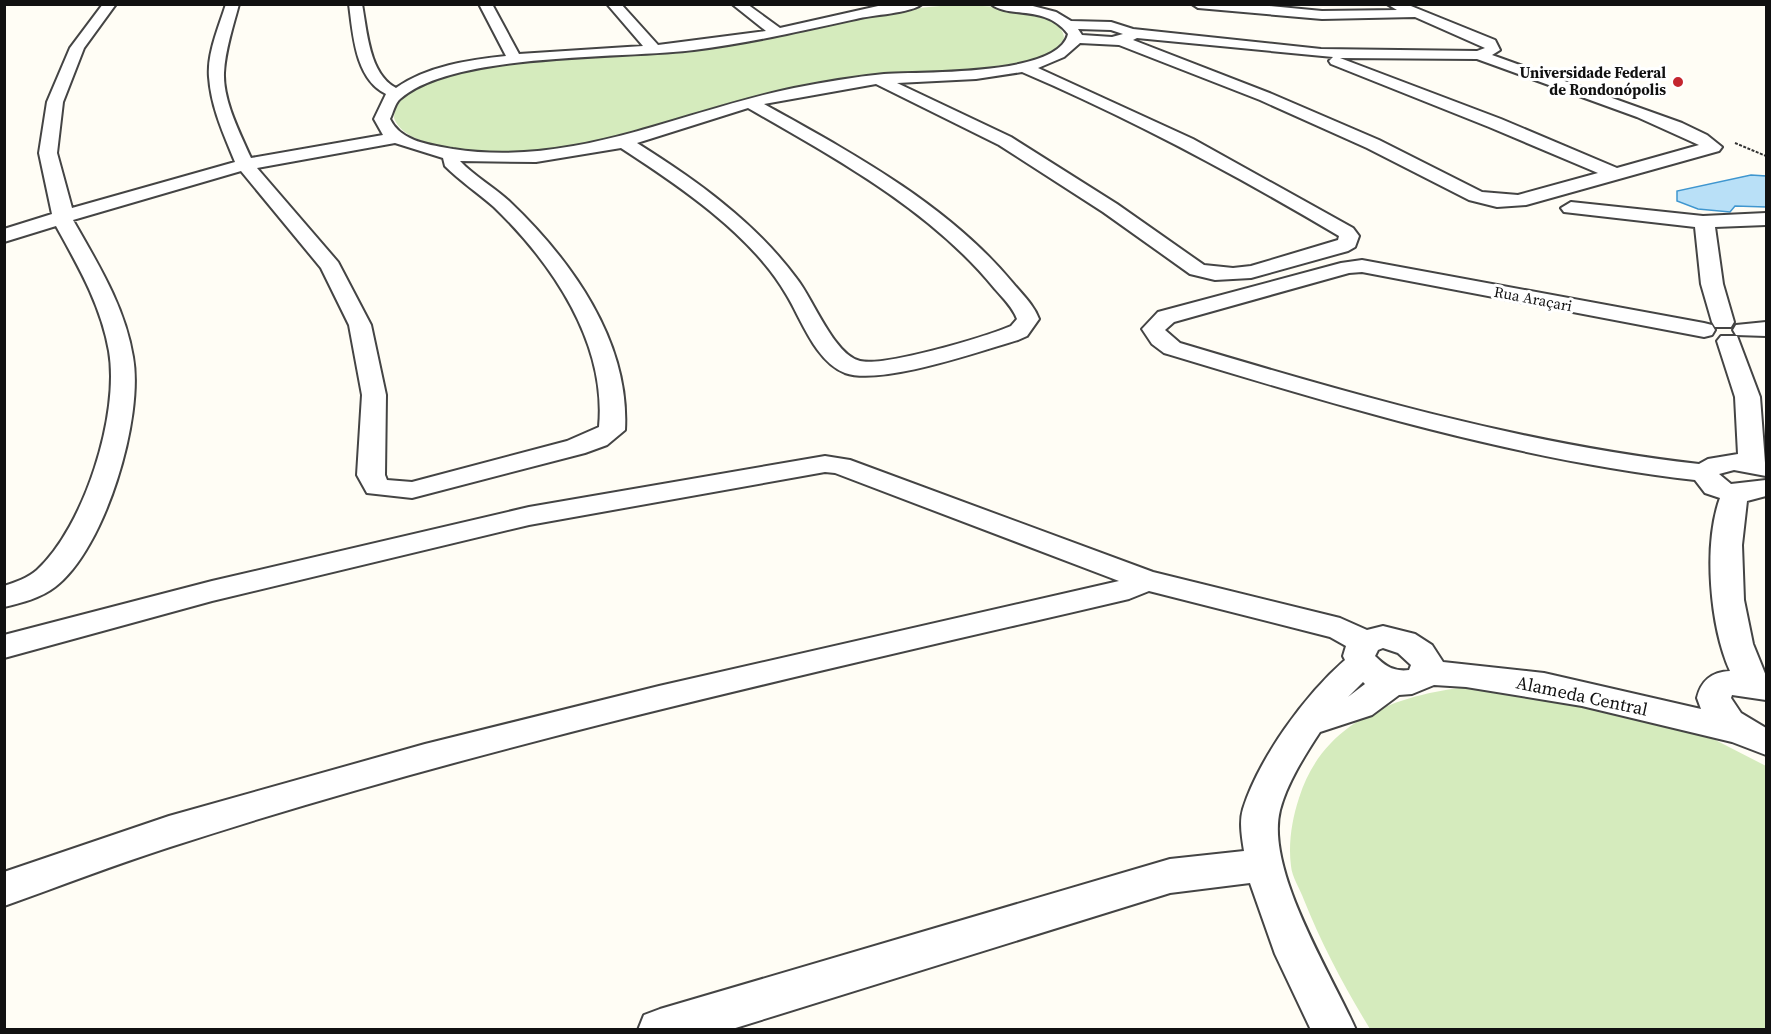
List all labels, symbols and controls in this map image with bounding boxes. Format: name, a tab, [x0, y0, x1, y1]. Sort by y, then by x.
place label: Universidade Federal de Rondonópolis	[1519, 62, 1666, 100]
marker: Universidade Federal de Rondonópolis	[1671, 75, 1685, 89]
street label: Rua Araçari	[1492, 281, 1574, 316]
street label: Alameda Central	[1514, 669, 1650, 722]

